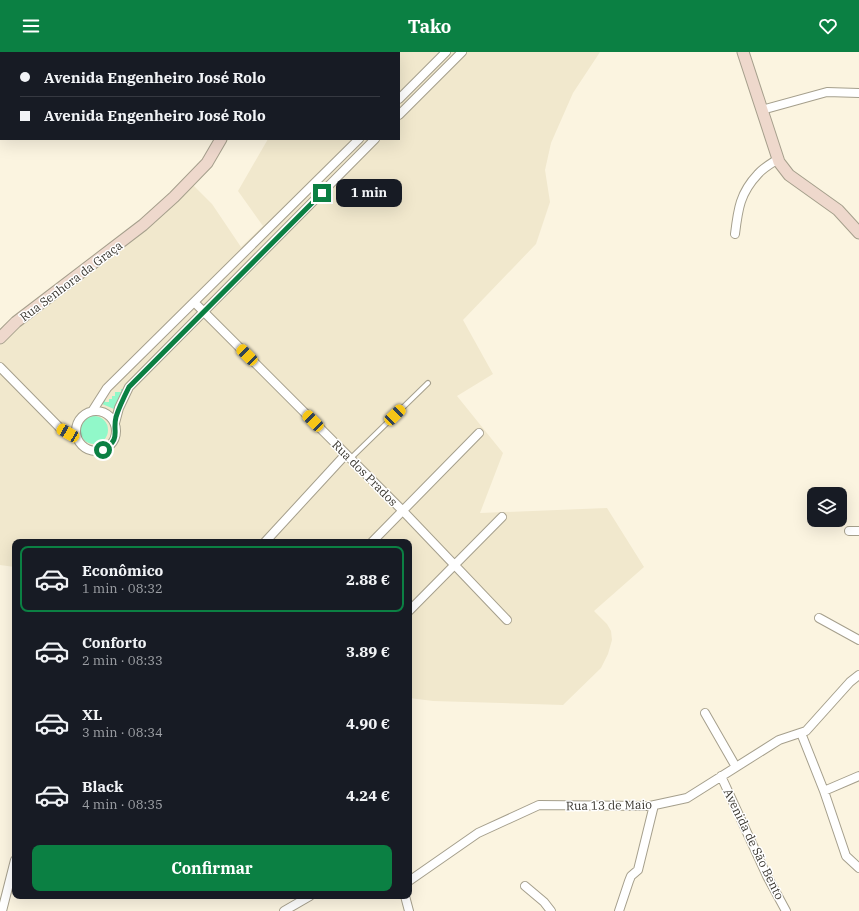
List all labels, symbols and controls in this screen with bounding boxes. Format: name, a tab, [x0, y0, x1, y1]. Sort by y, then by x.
icon: menu	[20, 15, 42, 37]
text: Tako	[408, 15, 451, 38]
icon: heart	[817, 15, 839, 37]
text: Avenida Engenheiro José Rolo	[44, 68, 266, 87]
text: Avenida Engenheiro José Rolo	[44, 106, 266, 125]
callout: 1 min	[336, 179, 402, 207]
route end	[313, 184, 331, 202]
text: 1 min	[351, 184, 387, 201]
street label: Rua Senhora da Graça	[17, 237, 126, 325]
car	[234, 342, 260, 368]
car	[382, 402, 408, 428]
car	[300, 408, 326, 434]
car	[55, 422, 81, 444]
street label: Rua dos Prados	[329, 437, 401, 509]
route start	[94, 441, 112, 459]
map controls	[807, 487, 847, 527]
button: layers	[807, 487, 847, 527]
icon: car	[34, 561, 70, 597]
text: Econômico	[82, 561, 163, 580]
text: 2.88 €	[346, 570, 390, 589]
text: 1 min · 08:32	[82, 580, 163, 597]
icon: car	[34, 633, 70, 669]
text: Conforto	[82, 633, 147, 652]
text: 3.89 €	[346, 642, 390, 661]
text: 2 min · 08:33	[82, 652, 163, 669]
icon: car	[34, 705, 70, 741]
text: XL	[82, 705, 102, 724]
text: 4.90 €	[346, 714, 390, 733]
text: 3 min · 08:34	[82, 724, 163, 741]
icon: car	[34, 777, 70, 813]
text: Black	[82, 777, 123, 796]
text: 4.24 €	[346, 786, 390, 805]
street label: Avenida de São Bento	[721, 786, 787, 902]
text: 4 min · 08:35	[82, 796, 163, 813]
street label: Rua 13 de Maio	[566, 797, 652, 813]
button: Confirmar	[32, 845, 392, 891]

